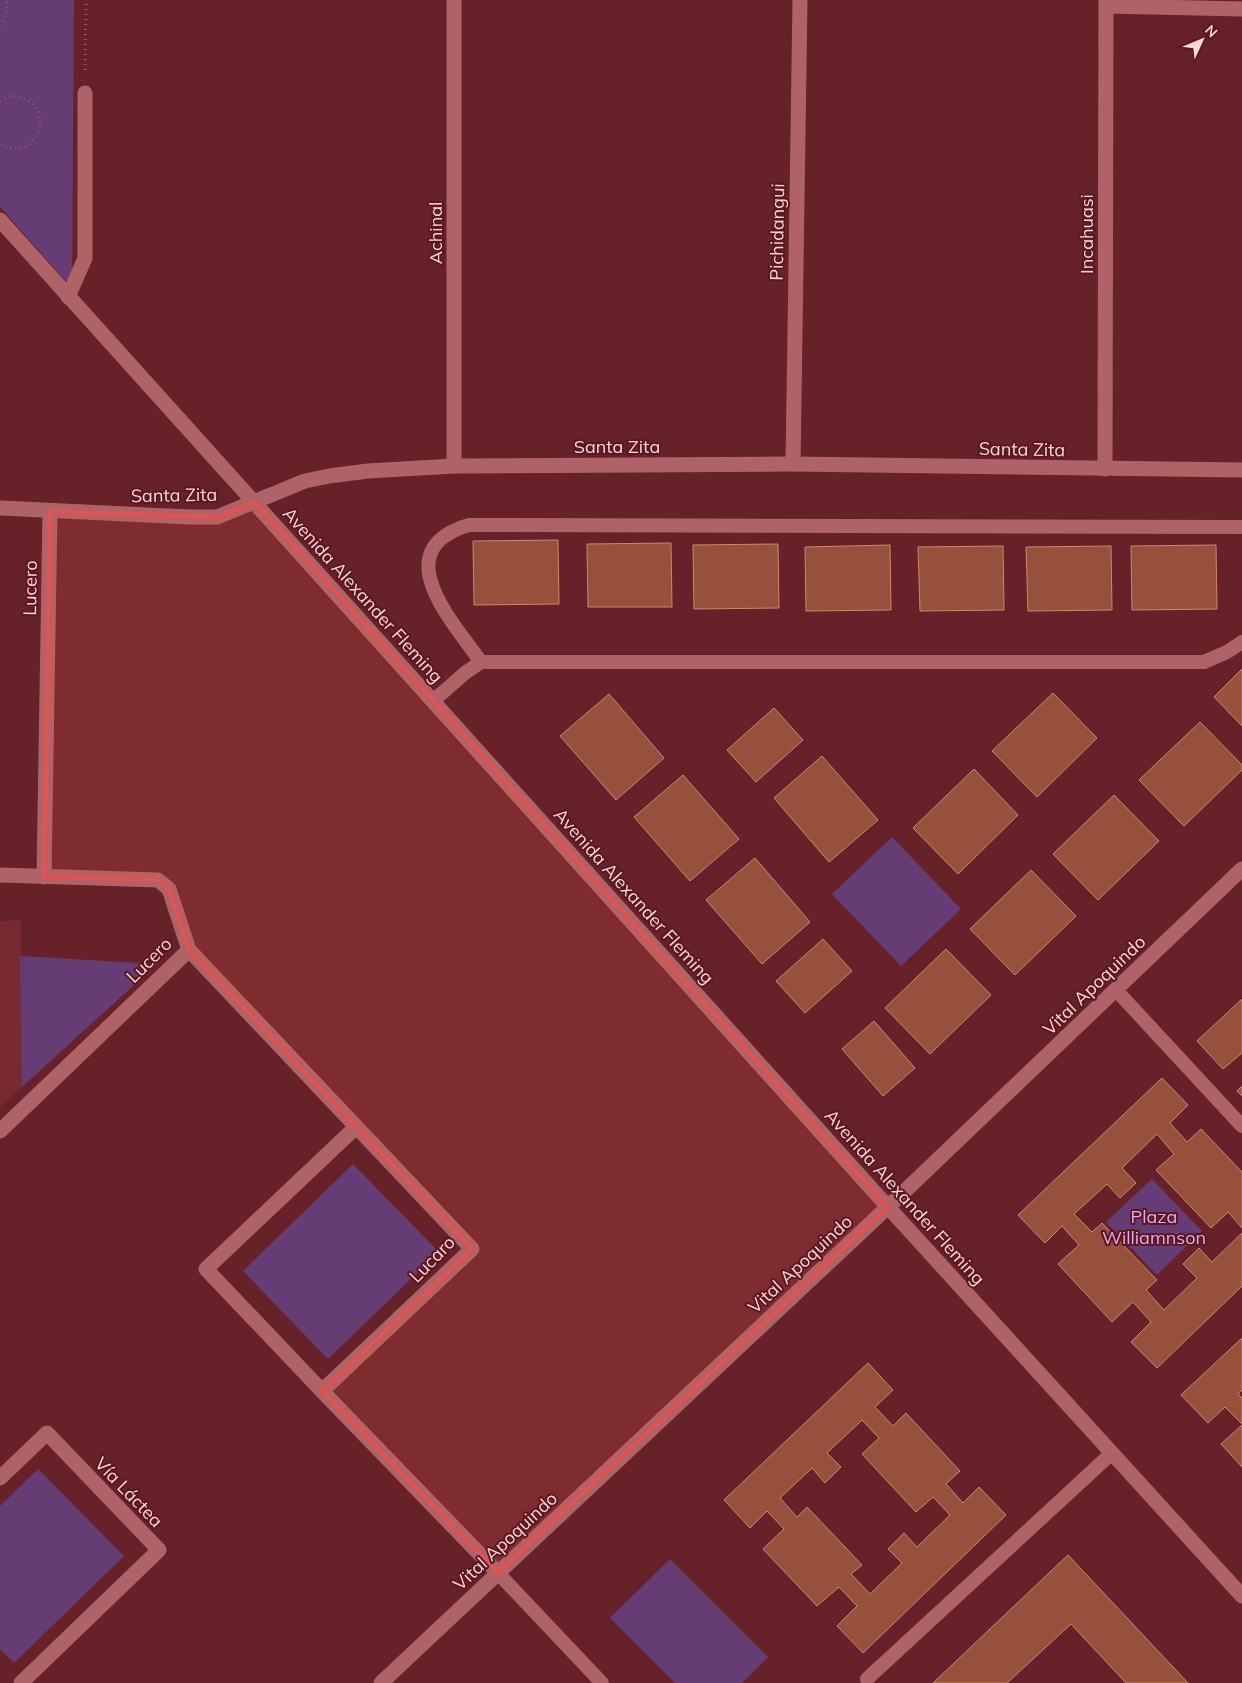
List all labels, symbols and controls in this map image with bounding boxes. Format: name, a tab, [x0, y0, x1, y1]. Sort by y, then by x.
north arrow	[1177, 15, 1227, 65]
text: N	[1201, 21, 1221, 41]
street label: Pichidangui	[765, 183, 789, 281]
street label: Incahuasi	[1075, 194, 1098, 274]
street label: Achinal	[424, 202, 447, 264]
street label: Santa Zita	[574, 435, 660, 458]
street label: Santa Zita	[979, 437, 1065, 461]
street label: Santa Zita	[131, 483, 217, 507]
street label: Avenida Alexander Fleming	[278, 502, 448, 688]
street label: Lucero	[18, 560, 42, 616]
street label: Avenida Alexander Fleming	[549, 803, 719, 989]
street label: Vital Apoquindo	[1038, 930, 1150, 1040]
street label: Lucero	[121, 932, 177, 988]
street label: Avenida Alexander Fleming	[820, 1104, 990, 1290]
park label: Plaza Williamnson	[1102, 1205, 1206, 1249]
street label: Vital Apoquindo	[743, 1210, 857, 1318]
street label: Lucaro	[404, 1231, 460, 1287]
street label: Vía Láctea	[90, 1452, 168, 1532]
street label: Vital Apoquindo	[448, 1487, 562, 1595]

